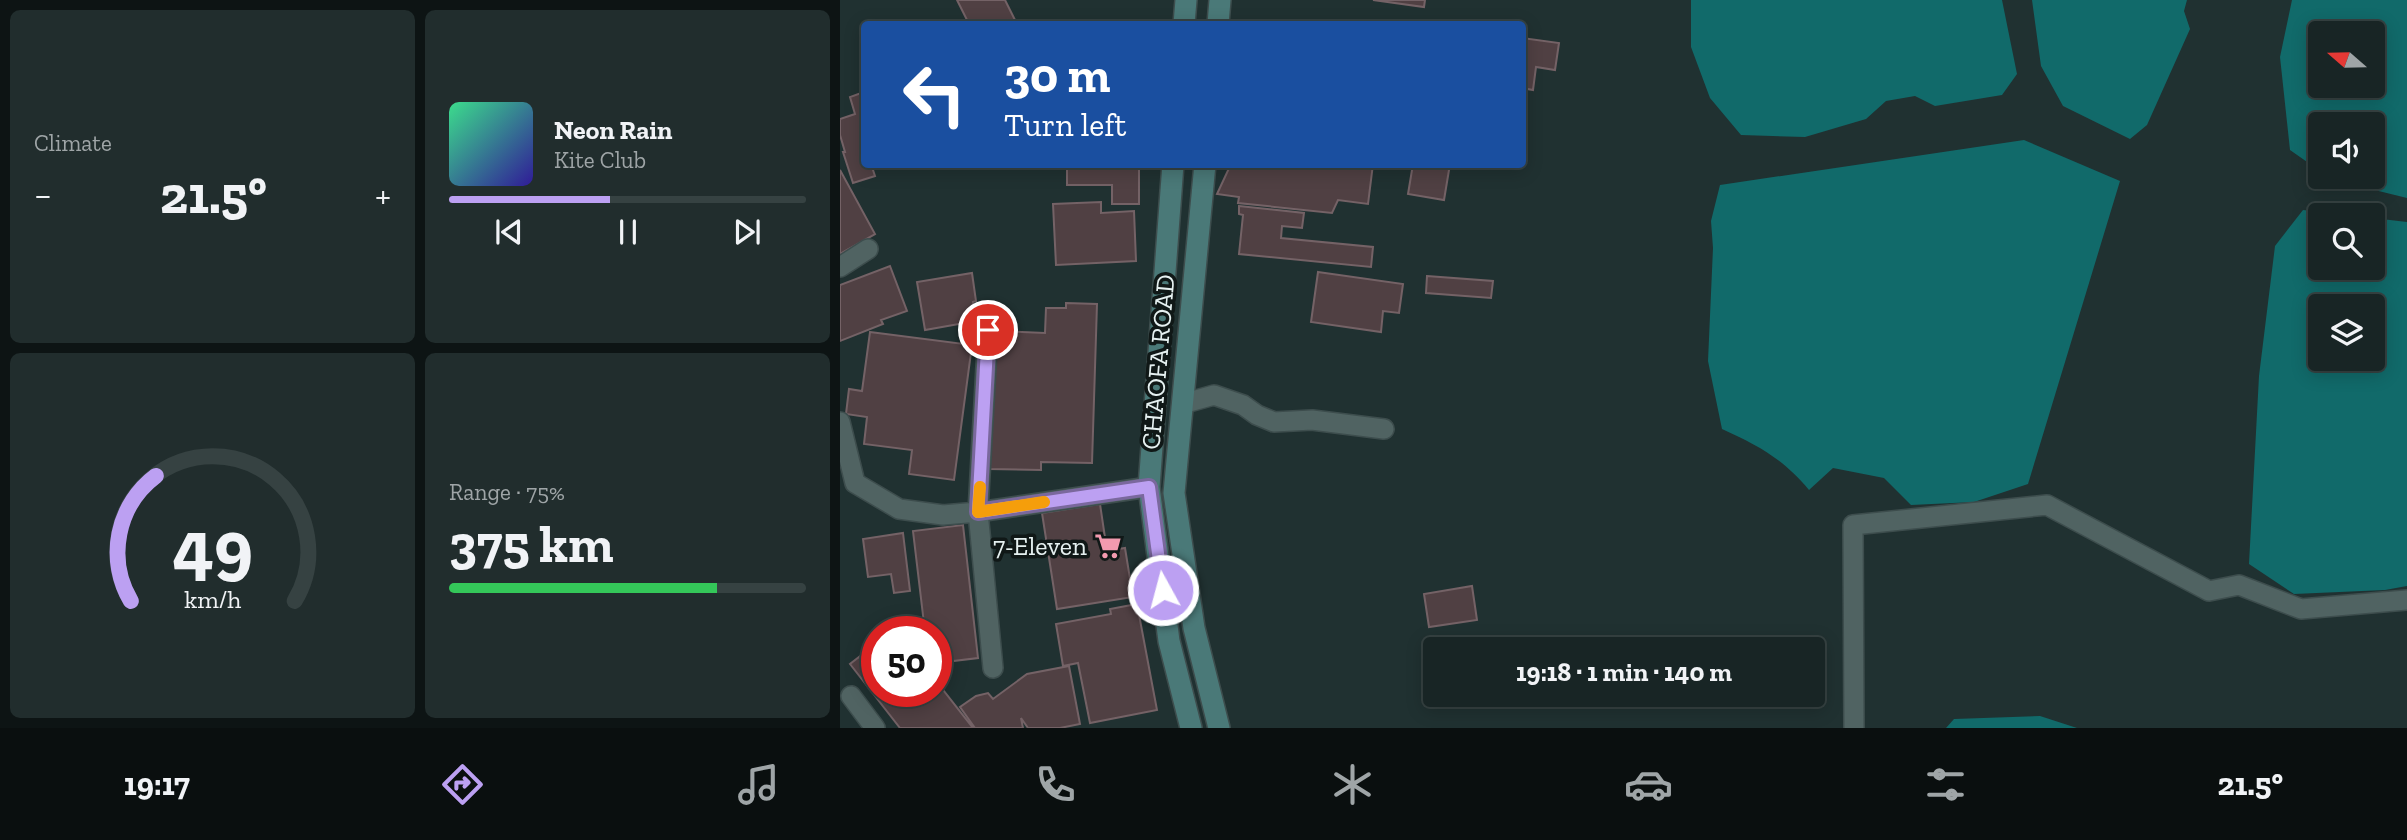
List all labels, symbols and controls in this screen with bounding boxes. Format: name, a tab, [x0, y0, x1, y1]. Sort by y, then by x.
north arrow	[2308, 21, 2385, 98]
map controls	[2308, 21, 2385, 371]
text: 30 m	[1004, 46, 1110, 105]
icon: left	[889, 49, 980, 140]
text: Turn left	[1004, 106, 1126, 144]
button: sound	[2308, 112, 2385, 189]
text: Neon Rain	[554, 114, 672, 146]
text: Climate	[34, 129, 112, 157]
text: Kite Club	[554, 146, 646, 174]
text: 21.5°	[160, 164, 267, 226]
text: −	[34, 172, 52, 218]
text: +	[375, 172, 391, 218]
button: search	[2308, 203, 2385, 280]
icon: previous	[490, 213, 528, 251]
icon: pause	[609, 213, 647, 251]
icon: next	[728, 213, 766, 251]
street label: CHAOFA ROAD	[1134, 273, 1182, 451]
button: layers	[2308, 294, 2385, 371]
pin	[958, 300, 1018, 360]
icon: arrive	[969, 311, 1007, 349]
text: Range · 75%	[449, 478, 565, 506]
text: 49	[172, 503, 253, 591]
text: 375 km	[449, 513, 614, 575]
place label: 7-Eleven	[993, 530, 1087, 562]
supermarket icon: 7-Eleven	[1093, 531, 1123, 561]
position arrow	[1126, 553, 1200, 627]
text: km/h	[184, 584, 241, 614]
speed limit sign: 50	[861, 616, 952, 707]
text: 19:18 · 1 min · 140 m	[1516, 656, 1732, 688]
icon: directions	[438, 760, 487, 809]
icon: music	[734, 760, 783, 809]
icon: phone	[1031, 760, 1080, 809]
icon: climate	[1328, 760, 1377, 809]
icon: car	[1624, 760, 1673, 809]
icon: filters	[1921, 760, 1970, 809]
text: 19:17	[124, 765, 190, 803]
text: 21.5°	[2217, 765, 2283, 803]

